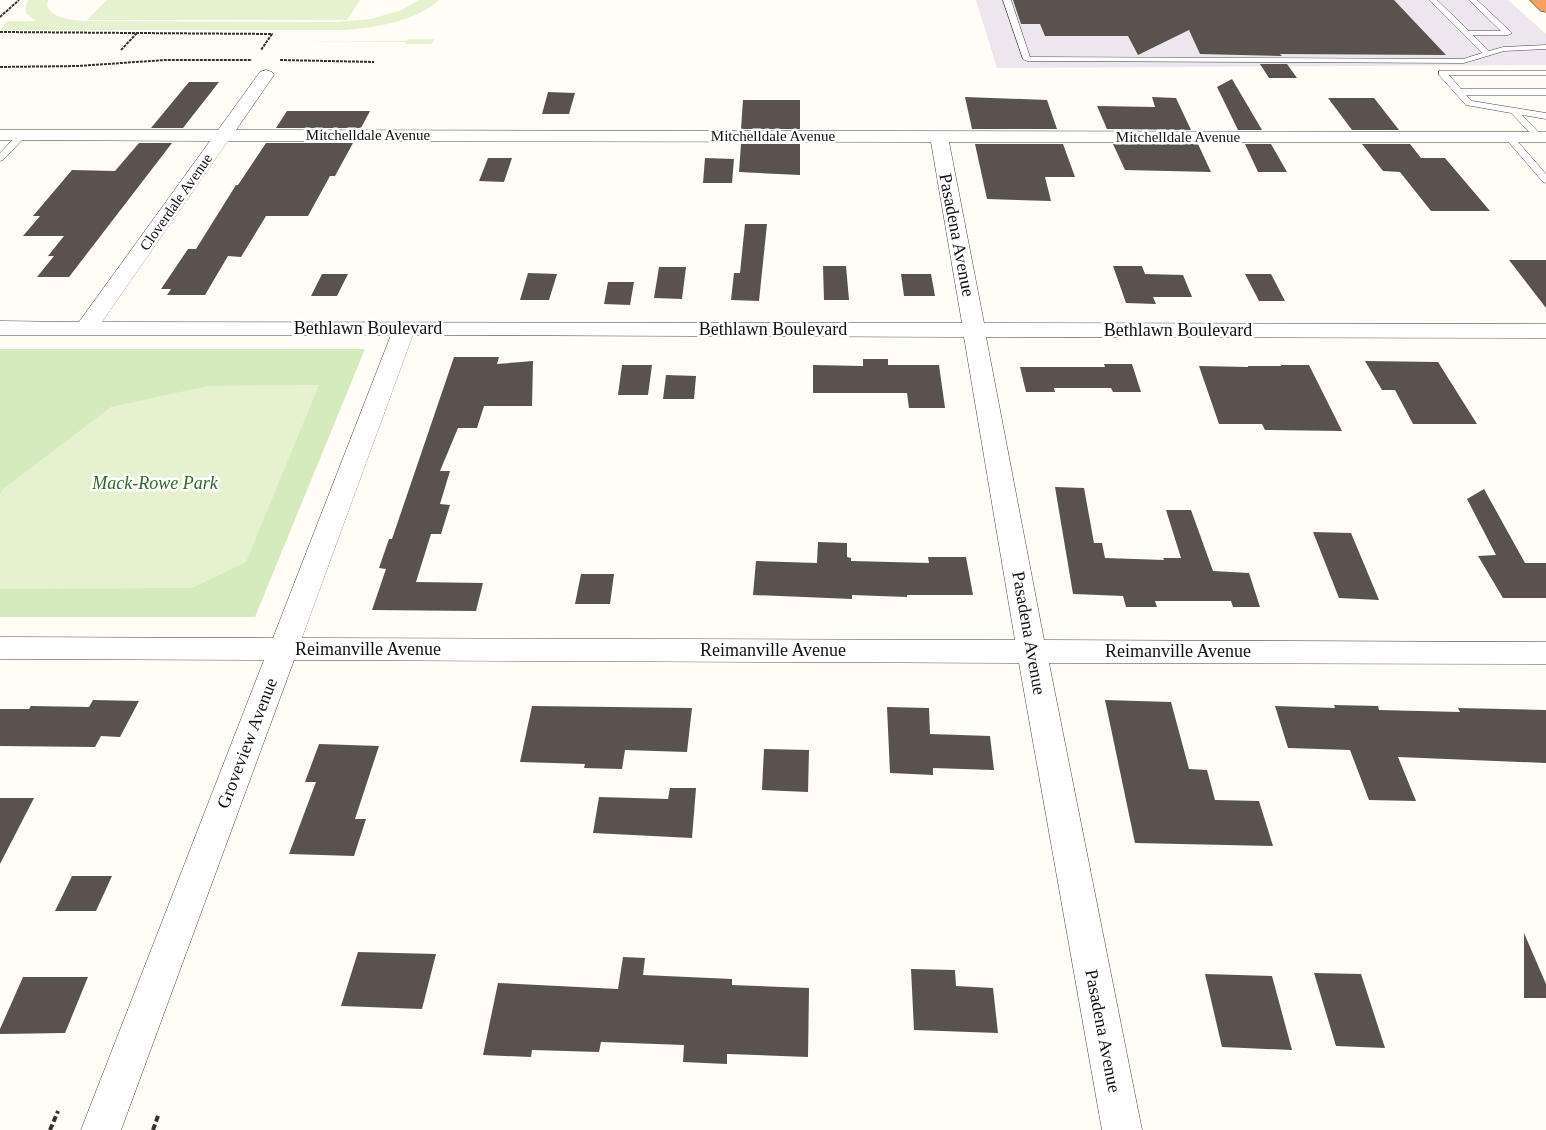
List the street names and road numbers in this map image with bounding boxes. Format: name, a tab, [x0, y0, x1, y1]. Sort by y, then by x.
street label: Mitchelldale Avenue	[306, 127, 430, 143]
street label: Mitchelldale Avenue	[711, 128, 835, 144]
street label: Mitchelldale Avenue	[1116, 129, 1240, 145]
street label: Cloverdale Avenue	[137, 150, 216, 253]
street label: Pasadena Avenue	[935, 172, 979, 298]
street label: Bethlawn Boulevard	[294, 318, 442, 338]
street label: Bethlawn Boulevard	[699, 319, 847, 339]
street label: Bethlawn Boulevard	[1104, 320, 1252, 340]
street label: Pasadena Avenue	[1008, 570, 1050, 696]
street label: Reimanville Avenue	[295, 639, 441, 659]
street label: Reimanville Avenue	[700, 640, 846, 660]
street label: Reimanville Avenue	[1105, 641, 1251, 661]
street label: Groveview Avenue	[213, 675, 281, 811]
street label: Pasadena Avenue	[1081, 968, 1125, 1094]

